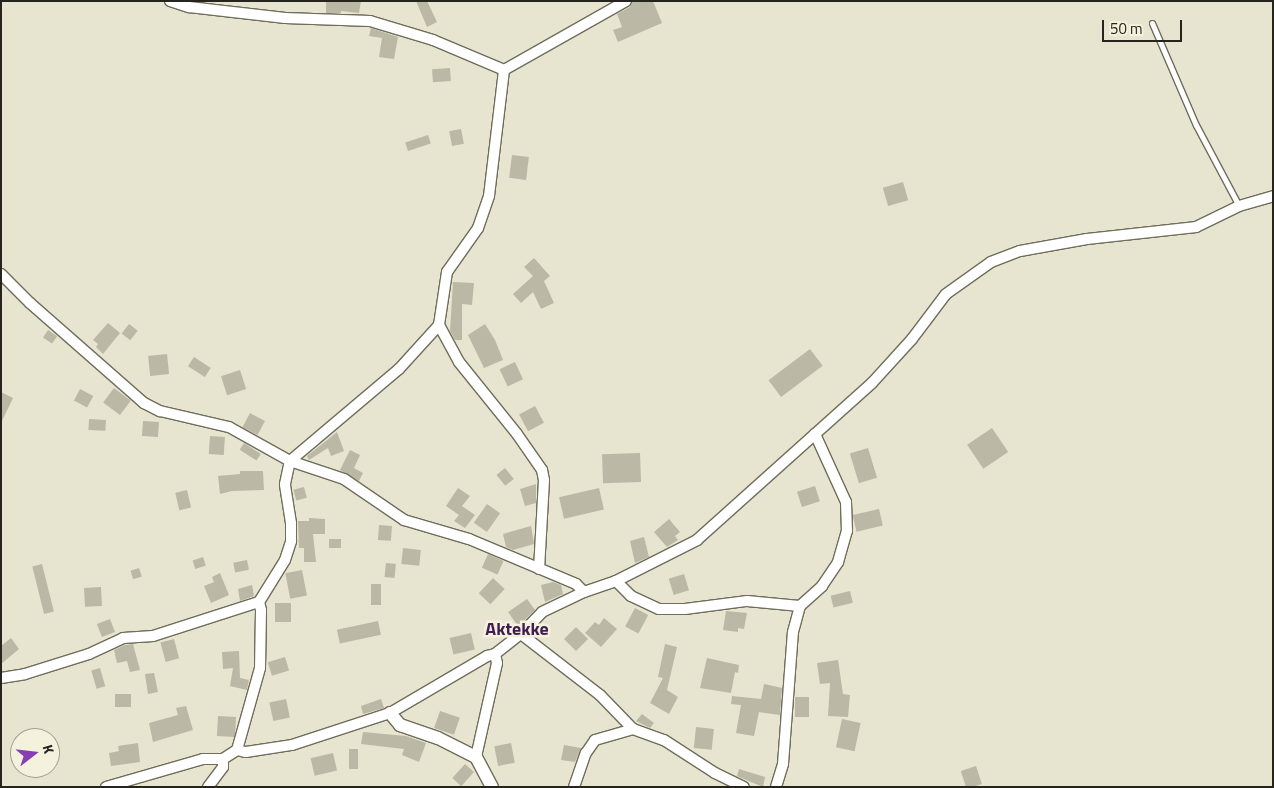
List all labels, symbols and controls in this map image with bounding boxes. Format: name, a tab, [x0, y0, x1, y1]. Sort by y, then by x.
scale bar	[1104, 10, 1184, 42]
text: 50 m	[1110, 17, 1143, 40]
district label: Aktekke	[485, 618, 549, 640]
north arrow	[10, 728, 60, 778]
text: K	[38, 742, 60, 756]

